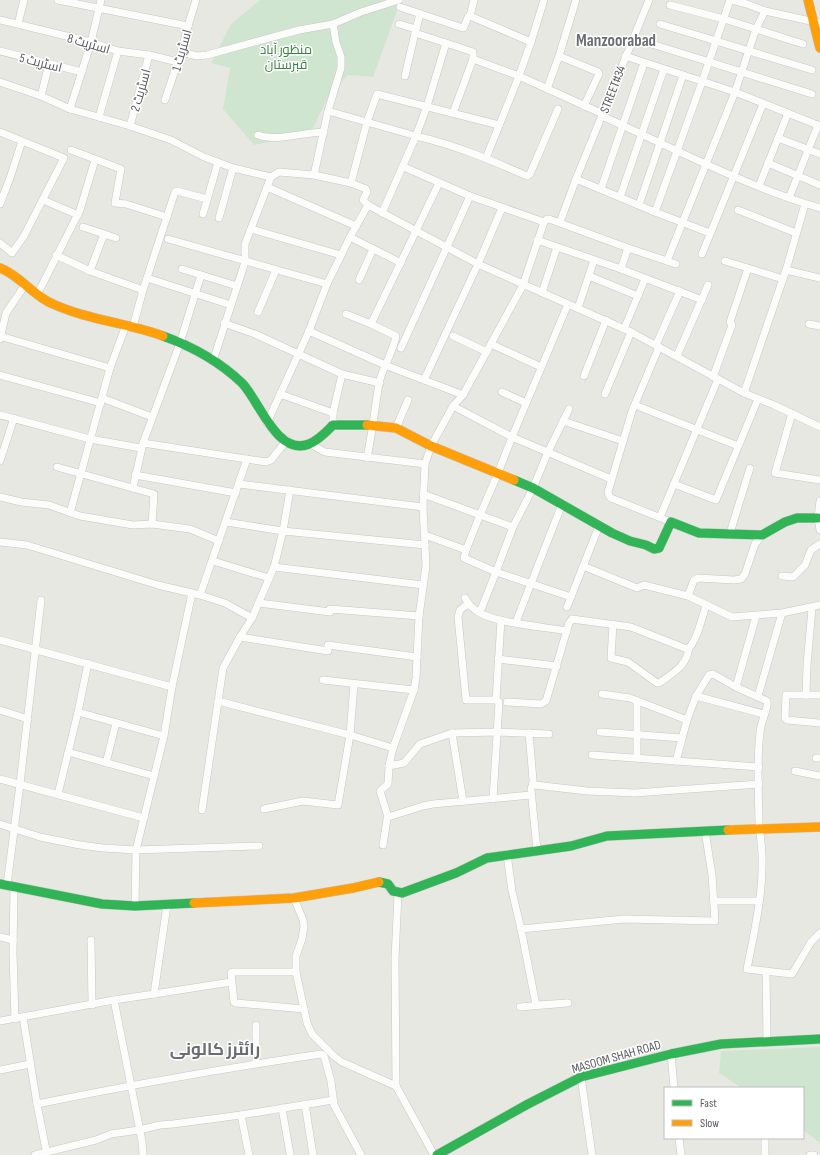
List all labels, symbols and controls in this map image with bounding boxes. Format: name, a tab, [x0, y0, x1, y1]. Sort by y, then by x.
street label: اسٹریٹ 1	[168, 28, 196, 73]
street label: اسٹریٹ 8	[65, 30, 112, 58]
district label: Manzoorabad	[576, 31, 656, 51]
park label: منظور آباد قبرستان	[260, 42, 312, 73]
street label: اسٹریٹ 5	[18, 50, 64, 76]
street label: STREET#34	[597, 63, 629, 115]
street label: اسٹریٹ 2	[127, 67, 155, 113]
street label: MASOOM SHAH ROAD	[570, 1037, 663, 1077]
district label: رائٹرز کالونی	[170, 1040, 260, 1060]
legend	[664, 1087, 804, 1139]
text: Fast	[700, 1096, 717, 1111]
text: Slow	[700, 1116, 719, 1131]

